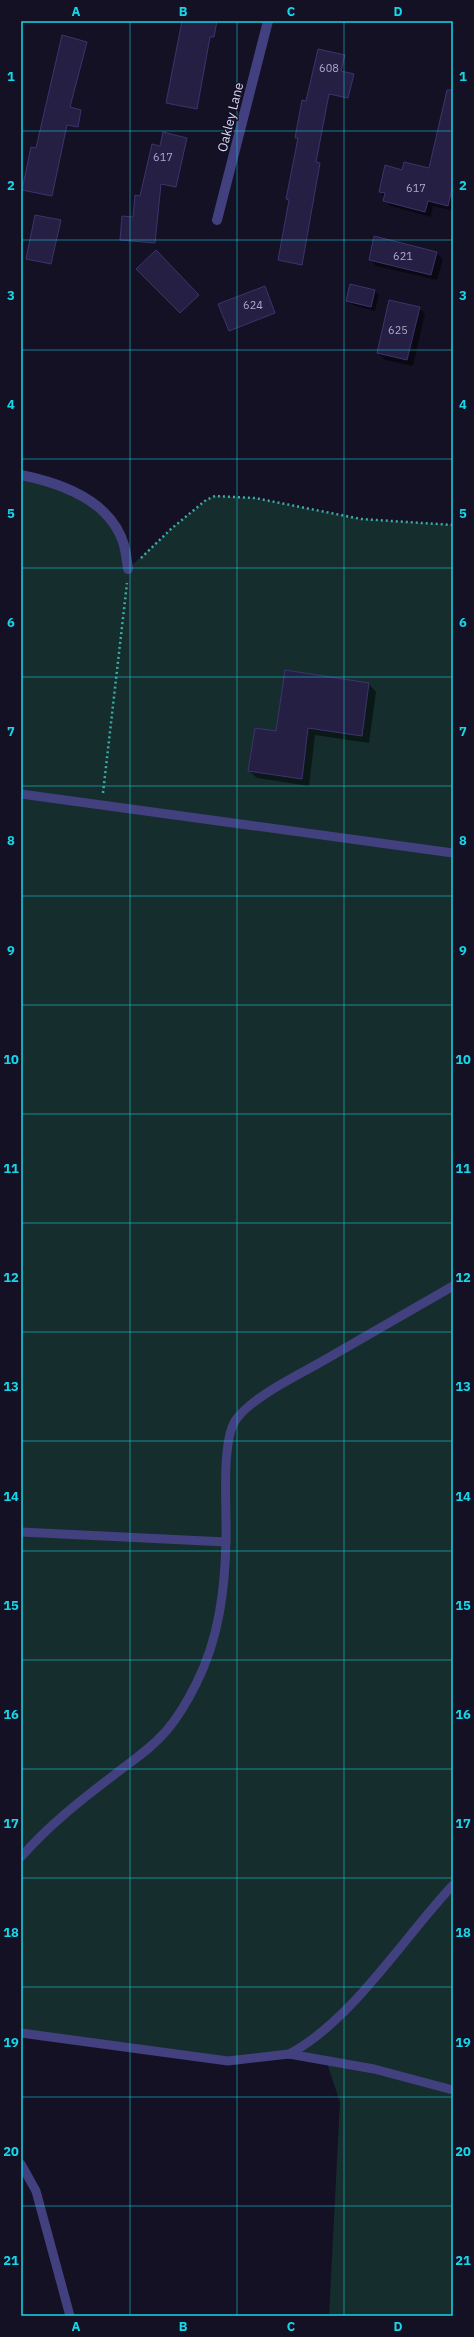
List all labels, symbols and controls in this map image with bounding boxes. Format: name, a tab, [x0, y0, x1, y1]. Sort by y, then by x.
text: A	[72, 3, 81, 20]
text: B	[179, 3, 188, 20]
text: C	[287, 3, 296, 20]
text: D	[393, 3, 403, 20]
house number: 608	[319, 61, 339, 75]
text: 1	[7, 68, 15, 85]
text: 1	[459, 68, 467, 85]
street label: Oakley Lane	[214, 81, 247, 154]
house number: 617	[153, 150, 173, 164]
text: 2	[7, 177, 15, 194]
text: 2	[459, 177, 467, 194]
house number: 617	[406, 181, 426, 195]
house number: 621	[393, 249, 413, 263]
text: 3	[7, 287, 15, 304]
text: 3	[459, 287, 467, 304]
house number: 624	[243, 298, 263, 312]
house number: 625	[388, 323, 408, 337]
text: 4	[7, 396, 15, 413]
text: 4	[459, 396, 467, 413]
text: 5	[7, 505, 15, 522]
text: 5	[459, 505, 467, 522]
text: 6	[7, 614, 15, 631]
text: 6	[459, 614, 467, 631]
text: 7	[7, 723, 15, 740]
text: 7	[459, 723, 467, 740]
text: 8	[7, 832, 15, 849]
text: 8	[459, 832, 467, 849]
text: 9	[7, 942, 15, 959]
text: 9	[459, 942, 467, 959]
text: 10	[3, 1051, 19, 1068]
text: 10	[455, 1051, 471, 1068]
text: 11	[3, 1160, 19, 1177]
text: 11	[455, 1160, 471, 1177]
text: 12	[3, 1269, 19, 1286]
text: 12	[455, 1269, 471, 1286]
text: 13	[3, 1378, 19, 1395]
text: 13	[455, 1378, 471, 1395]
text: 14	[3, 1488, 19, 1505]
text: 14	[455, 1488, 471, 1505]
text: 15	[3, 1597, 19, 1614]
text: 15	[455, 1597, 471, 1614]
text: 16	[3, 1706, 19, 1723]
text: 16	[455, 1706, 471, 1723]
text: 17	[3, 1815, 19, 1832]
text: 17	[455, 1815, 471, 1832]
text: 18	[3, 1924, 19, 1941]
text: 18	[455, 1924, 471, 1941]
text: 19	[3, 2034, 19, 2051]
text: 19	[455, 2034, 471, 2051]
text: 20	[3, 2143, 19, 2160]
text: 20	[455, 2143, 471, 2160]
text: 21	[3, 2252, 19, 2269]
text: 21	[455, 2252, 471, 2269]
text: A	[72, 2318, 81, 2335]
text: B	[179, 2318, 188, 2335]
text: C	[287, 2318, 296, 2335]
text: D	[393, 2318, 403, 2335]

